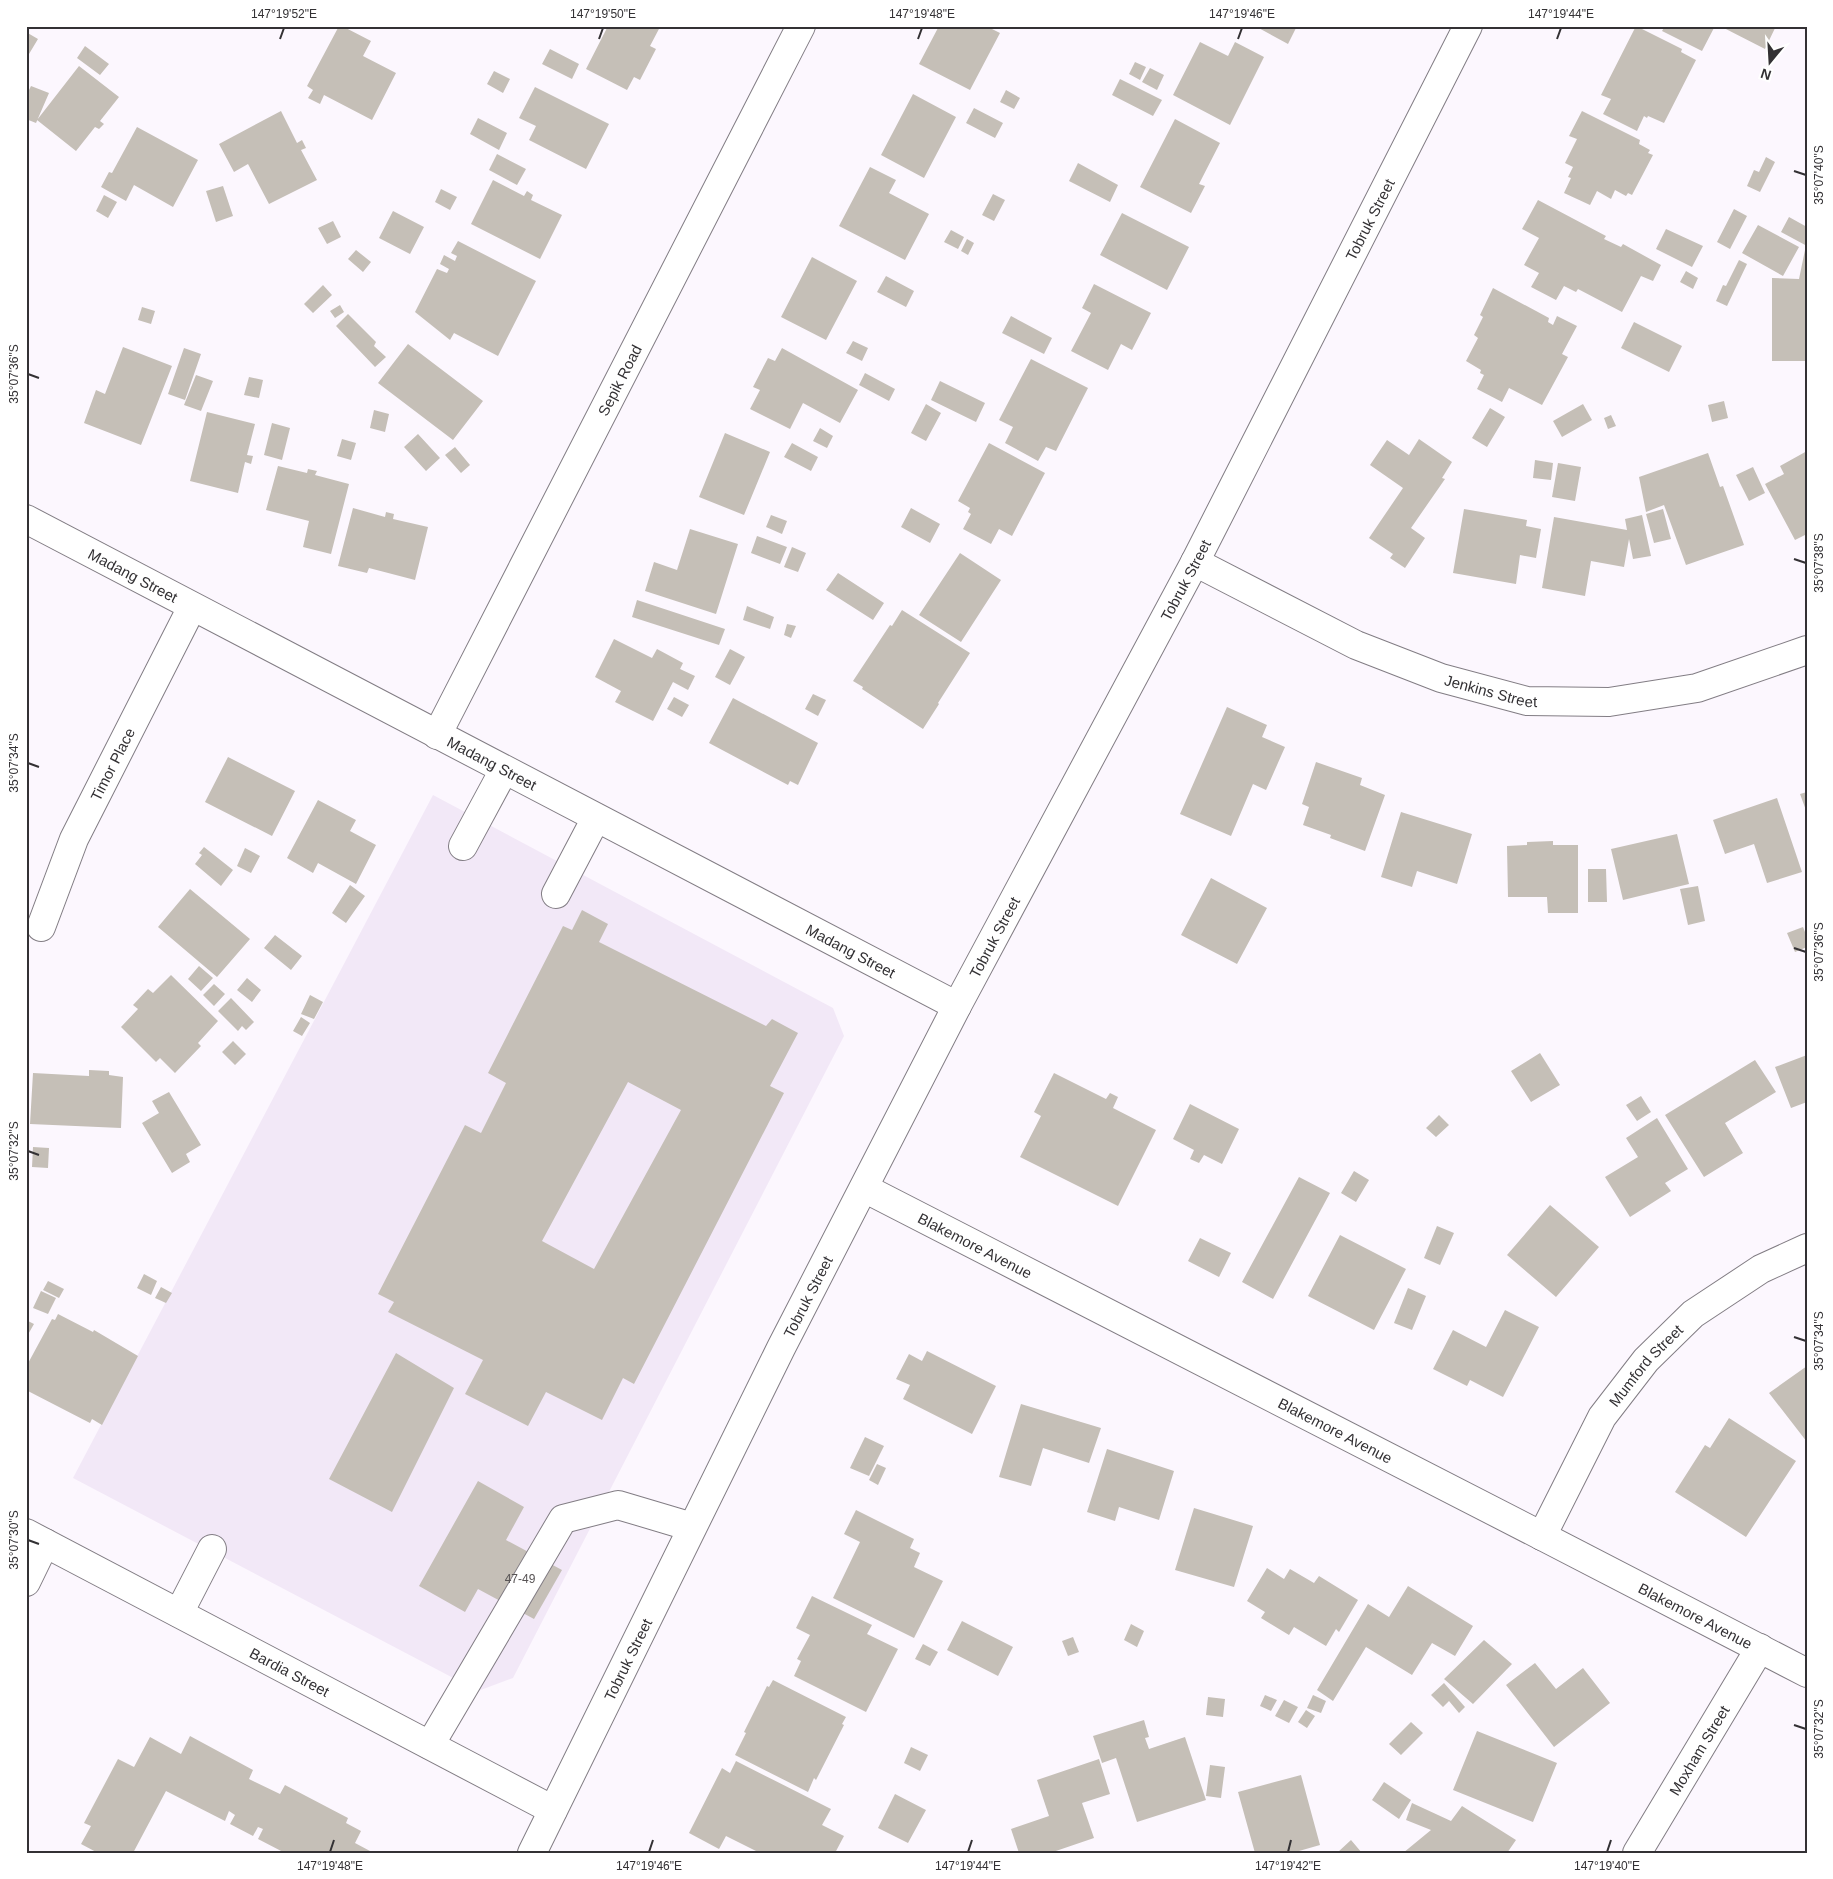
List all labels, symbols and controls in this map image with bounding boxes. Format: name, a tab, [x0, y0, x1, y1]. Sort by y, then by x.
text: 147°19'52"E	[251, 7, 317, 21]
text: 147°19'50"E	[570, 7, 636, 21]
text: 147°19'48"E	[889, 7, 955, 21]
text: 147°19'46"E	[1209, 7, 1275, 21]
text: 147°19'44"E	[1528, 7, 1594, 21]
north arrow	[1746, 38, 1796, 88]
text: N	[1759, 65, 1773, 84]
text: 35°07'40"S	[1812, 145, 1826, 205]
street label: Tobruk Street	[1342, 175, 1398, 263]
street label: Sepik Road	[594, 342, 645, 418]
text: 35°07'36"S	[7, 344, 21, 404]
text: 35°07'38"S	[1812, 533, 1826, 593]
street label: Tobruk Street	[1157, 536, 1214, 623]
street label: Madang Street	[86, 545, 182, 606]
street label: Jenkins Street	[1443, 671, 1538, 710]
street label: Timor Place	[86, 725, 138, 803]
street label: Madang Street	[445, 732, 540, 794]
text: 35°07'34"S	[7, 733, 21, 793]
street label: Tobruk Street	[965, 893, 1023, 980]
street label: Madang Street	[803, 920, 899, 981]
text: 35°07'36"S	[1812, 922, 1826, 982]
text: 35°07'32"S	[7, 1121, 21, 1181]
street label: Blakemore Avenue	[915, 1209, 1035, 1281]
street label: Tobruk Street	[780, 1252, 836, 1340]
text: 35°07'34"S	[1812, 1311, 1826, 1371]
street label: Mumford Street	[1605, 1320, 1686, 1410]
street label: Blakemore Avenue	[1276, 1394, 1395, 1466]
text: 35°07'30"S	[7, 1510, 21, 1570]
house number: 47-49	[505, 1572, 536, 1586]
street label: Blakemore Avenue	[1636, 1579, 1755, 1652]
street label: Tobruk Street	[600, 1615, 655, 1703]
street label: Bardia Street	[247, 1644, 333, 1700]
text: 35°07'32"S	[1812, 1699, 1826, 1759]
street label: Moxham Street	[1665, 1701, 1733, 1798]
text: 147°19'48"E	[297, 1859, 363, 1873]
text: 147°19'46"E	[616, 1859, 682, 1873]
text: 147°19'44"E	[935, 1859, 1001, 1873]
text: 147°19'42"E	[1255, 1859, 1321, 1873]
text: 147°19'40"E	[1574, 1859, 1640, 1873]

